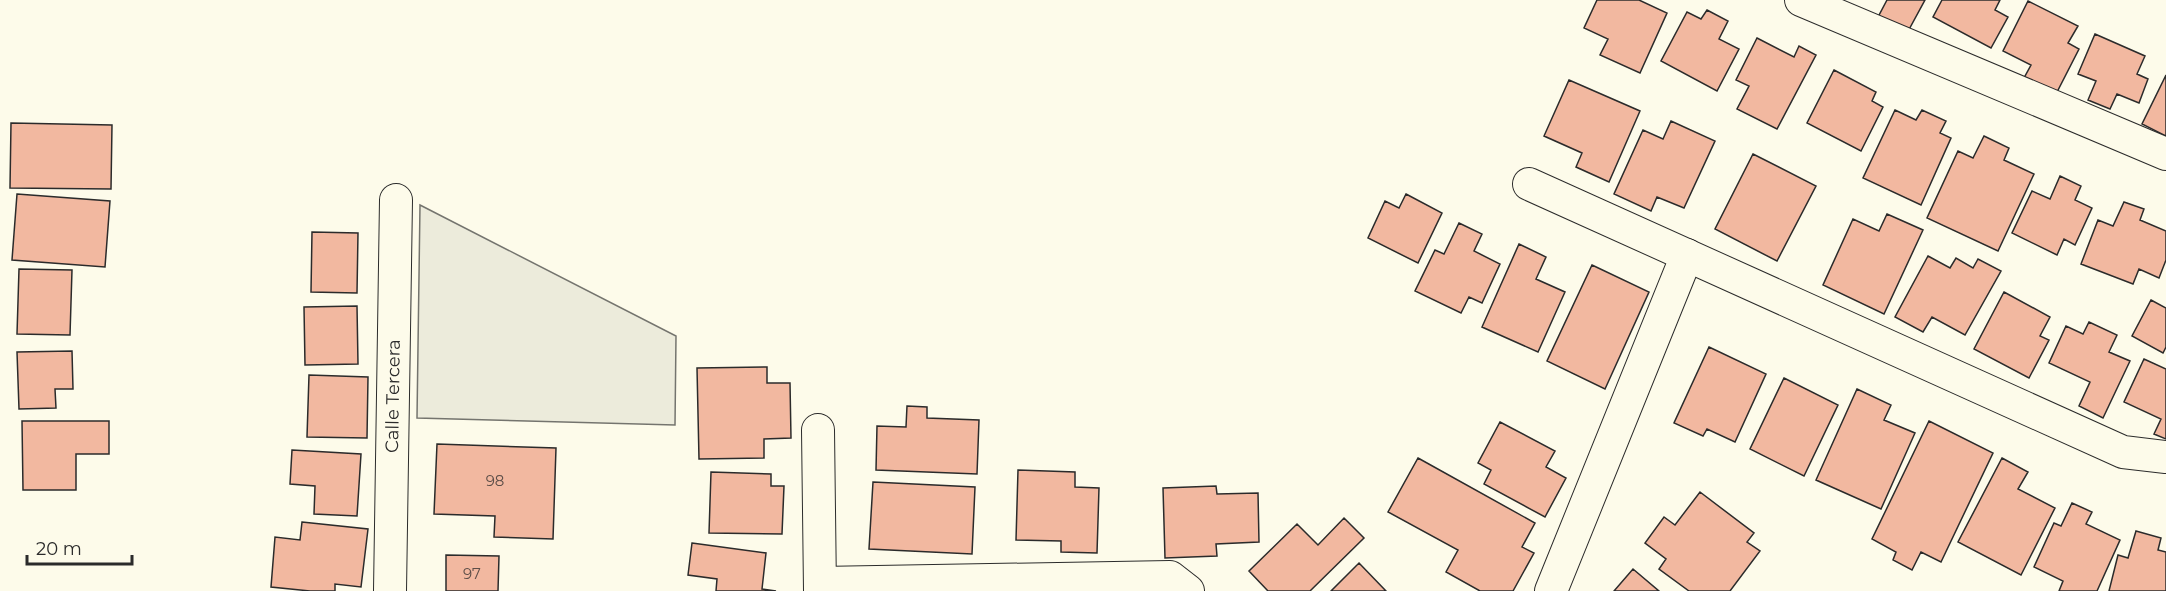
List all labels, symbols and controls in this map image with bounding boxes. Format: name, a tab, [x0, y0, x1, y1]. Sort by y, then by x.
street label: Calle Tercera	[381, 339, 405, 453]
house number: 98	[486, 471, 504, 490]
scale bar	[27, 528, 132, 566]
text: 20 m	[36, 538, 82, 560]
house number: 97	[463, 564, 481, 583]

